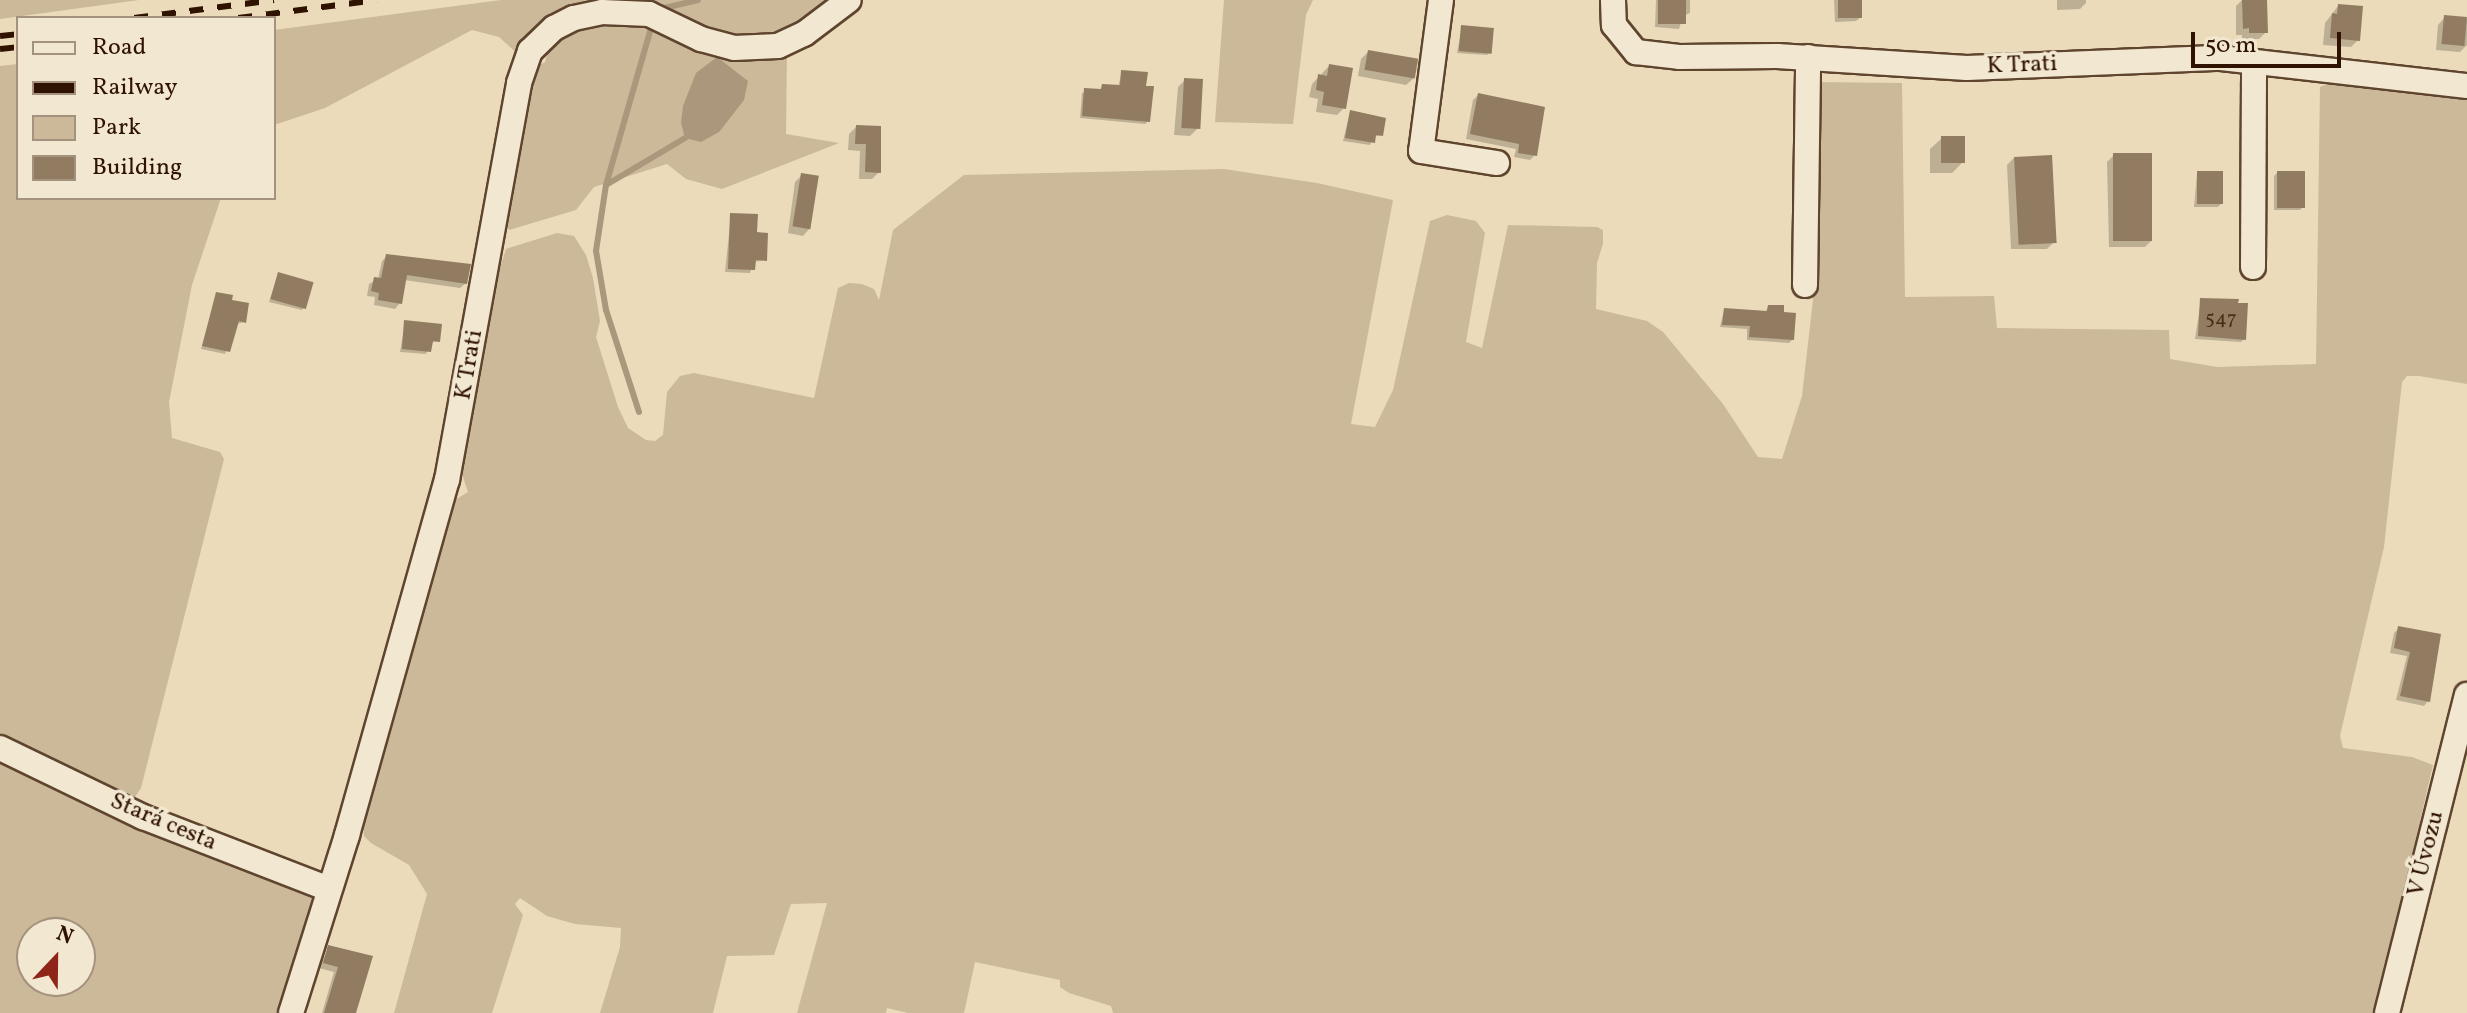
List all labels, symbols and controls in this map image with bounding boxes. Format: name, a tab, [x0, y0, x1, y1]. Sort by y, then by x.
legend	[16, 16, 276, 200]
scale bar	[2195, 16, 2345, 66]
text: 50 m	[2205, 29, 2257, 63]
text: Road	[92, 31, 146, 65]
street label: K Trati	[1986, 50, 2058, 82]
text: Railway	[92, 71, 178, 105]
text: Park	[92, 111, 141, 145]
text: Building	[92, 151, 182, 185]
house number: 547	[2205, 307, 2237, 331]
street label: K Trati	[450, 327, 490, 403]
street label: Stará cesta	[105, 788, 221, 858]
street label: V Úvozu	[2402, 808, 2452, 900]
north arrow	[16, 917, 96, 997]
text: N	[51, 919, 78, 954]

